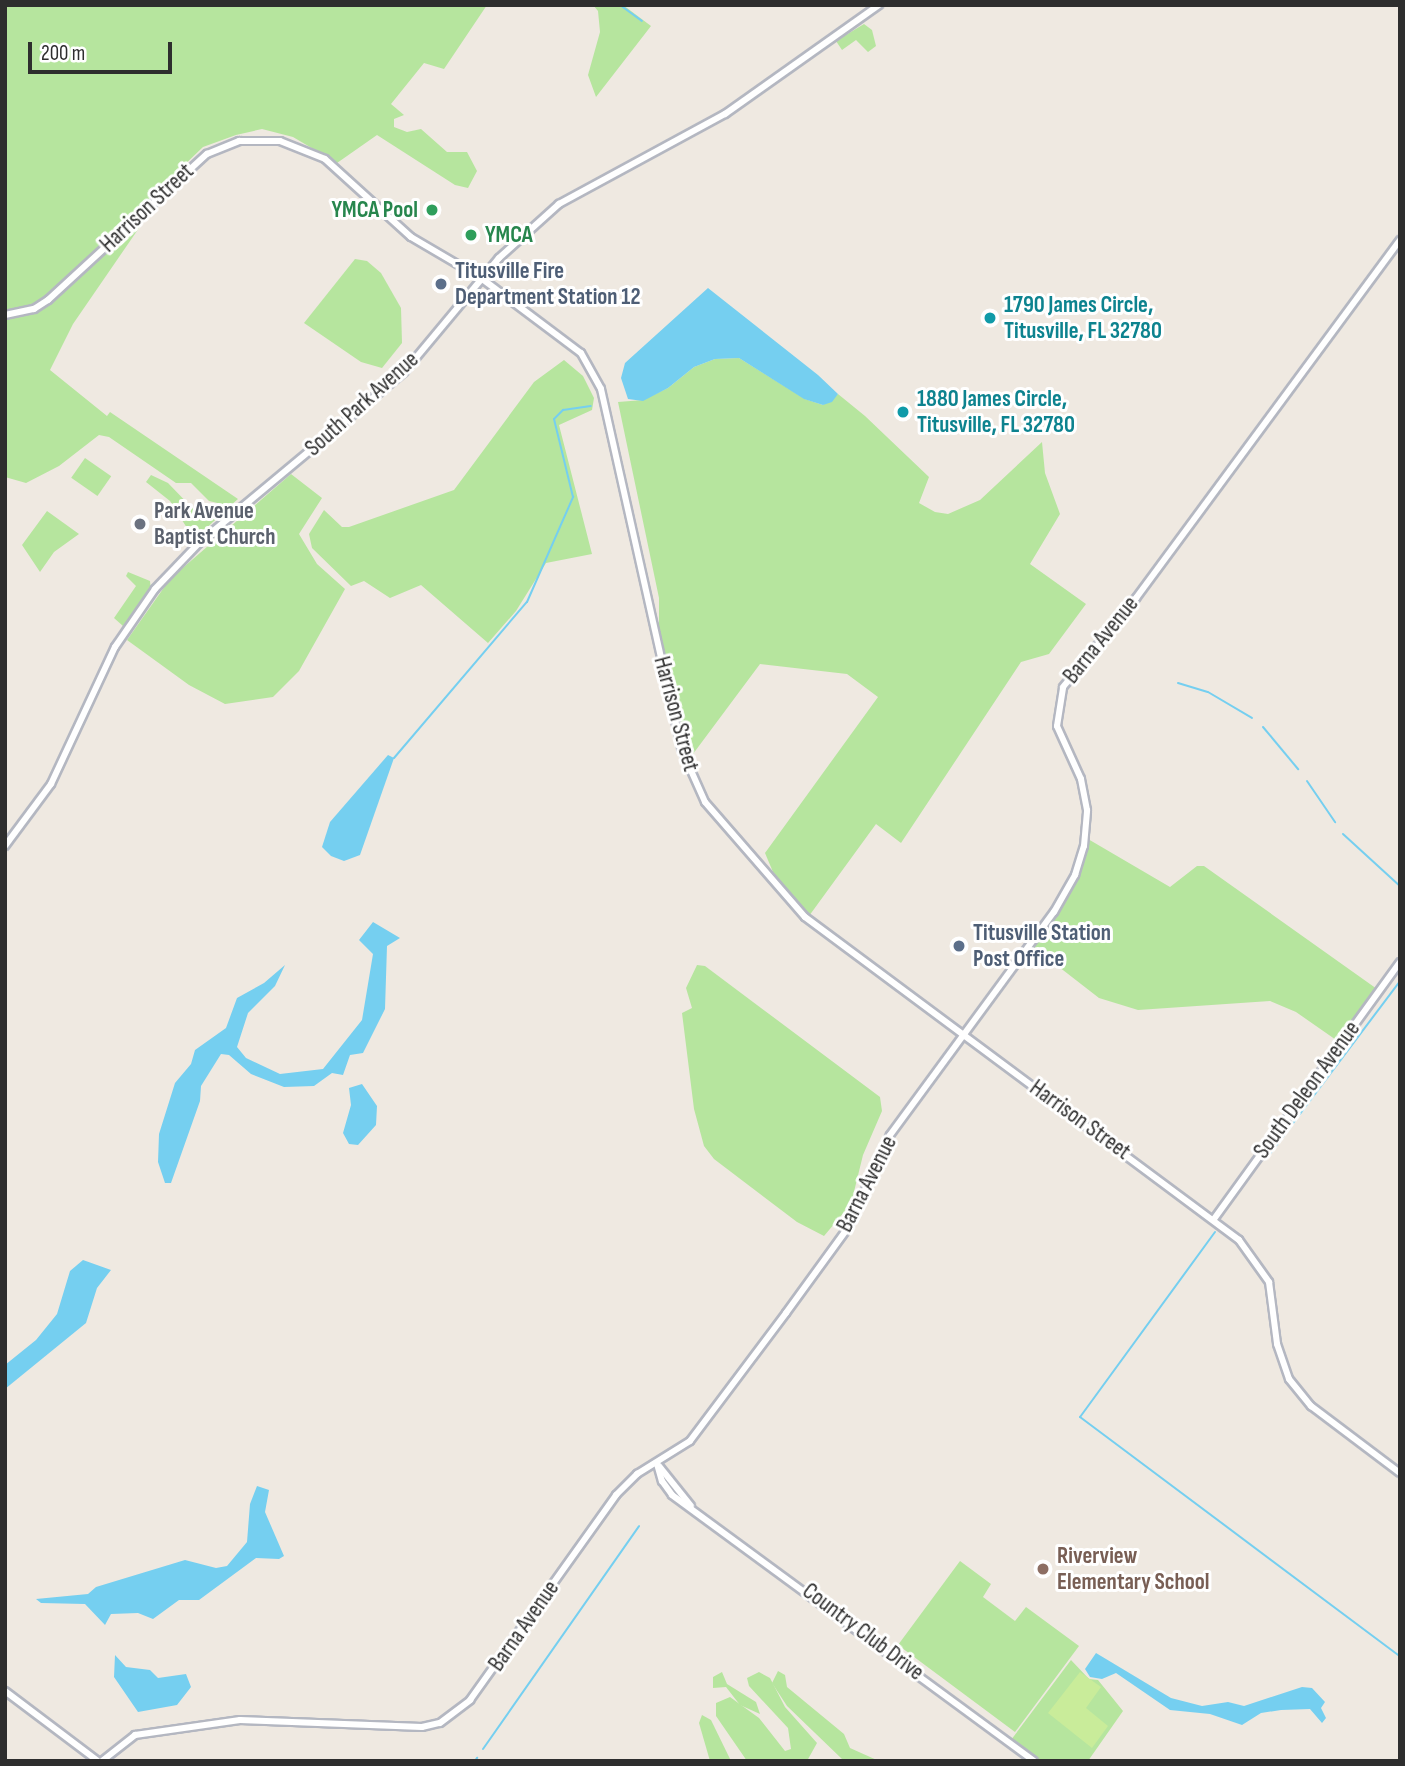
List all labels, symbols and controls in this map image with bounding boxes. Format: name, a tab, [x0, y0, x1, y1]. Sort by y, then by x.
scale bar	[32, 28, 175, 72]
text: 200 m	[41, 41, 85, 66]
street label: Harrison Street	[94, 158, 200, 258]
place label: YMCA Pool	[332, 196, 418, 224]
marker: YMCA Pool	[424, 202, 440, 218]
place label: YMCA	[485, 221, 533, 249]
marker: YMCA	[463, 227, 479, 243]
place label: Titusville Fire Department Station 12	[455, 257, 641, 311]
marker: Titusville Fire Department Station 12	[433, 276, 449, 292]
place label: 1790 James Circle, Titusville, FL 32780	[1004, 291, 1162, 345]
marker: 1790 James Circle, Titusville, FL 32780	[982, 310, 998, 326]
street label: South Park Avenue	[300, 346, 424, 462]
place label: 1880 James Circle, Titusville, FL 32780	[917, 385, 1075, 439]
marker: 1880 James Circle, Titusville, FL 32780	[895, 404, 911, 420]
place label: Park Avenue Baptist Church	[154, 497, 276, 551]
marker: Park Avenue Baptist Church	[132, 516, 148, 532]
street label: Barna Avenue	[1057, 591, 1145, 689]
street label: Harrison Street	[647, 654, 705, 774]
place label: Titusville Station Post Office	[973, 919, 1111, 973]
marker: Titusville Station Post Office	[951, 938, 967, 954]
street label: South Deleon Avenue	[1248, 1016, 1366, 1164]
street label: Harrison Street	[1024, 1074, 1136, 1166]
street label: Barna Avenue	[831, 1131, 903, 1237]
place label: Riverview Elementary School	[1057, 1542, 1209, 1596]
marker: Riverview Elementary School	[1035, 1561, 1051, 1577]
street label: Barna Avenue	[483, 1575, 565, 1677]
street label: Country Club Drive	[797, 1577, 929, 1687]

